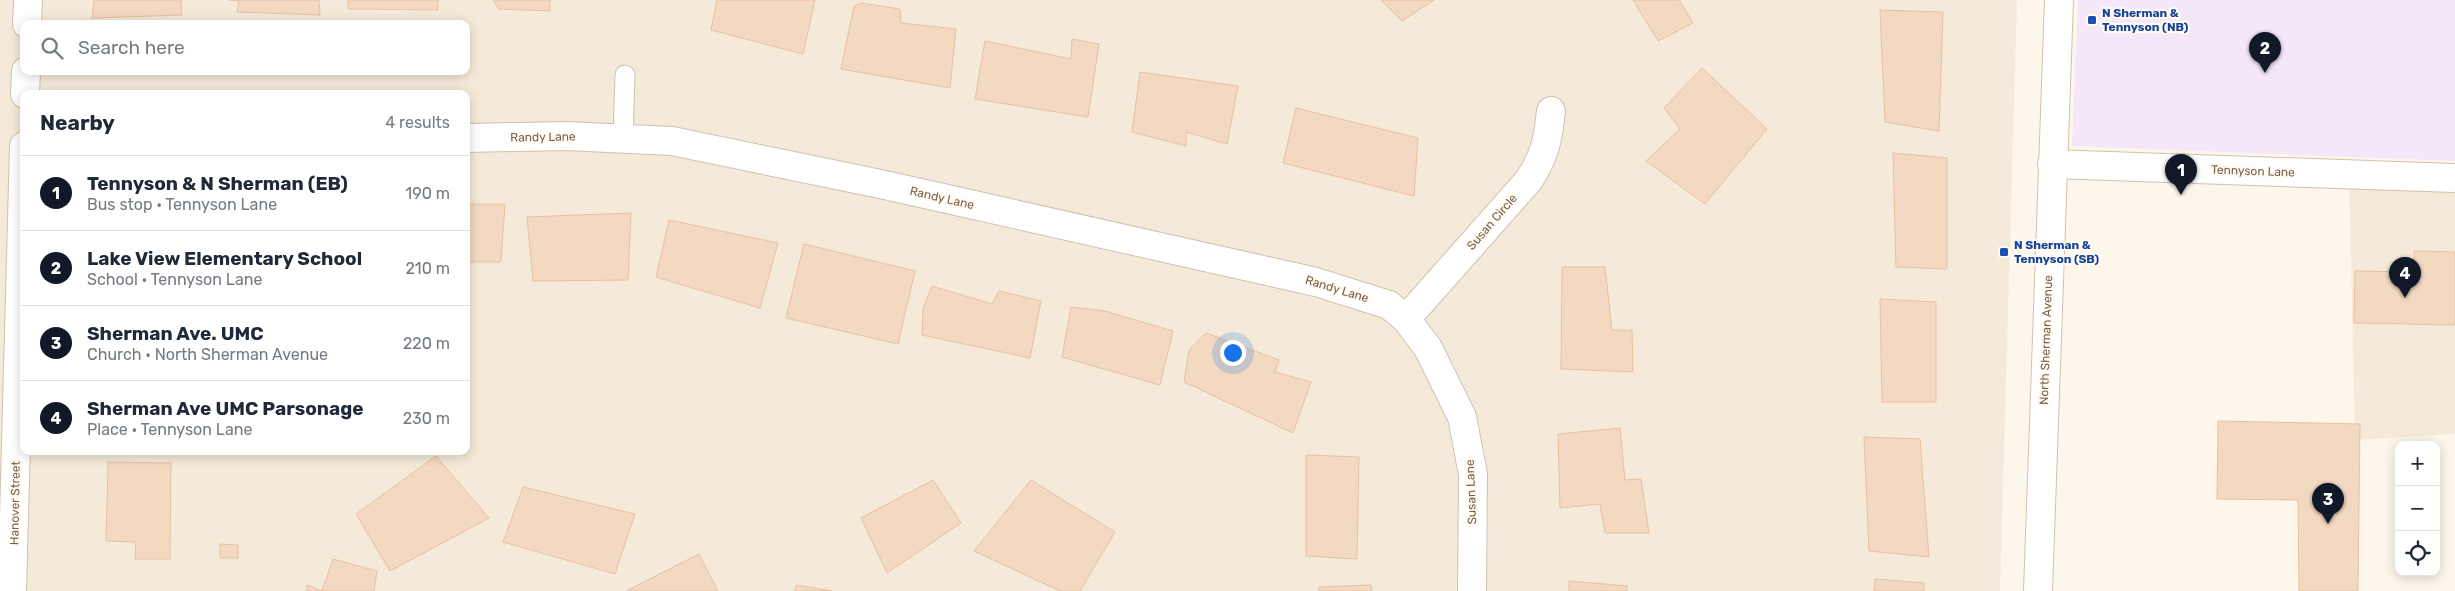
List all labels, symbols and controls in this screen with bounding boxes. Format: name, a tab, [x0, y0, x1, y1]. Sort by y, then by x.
place label: N Sherman & Tennyson (NB)	[2102, 6, 2189, 34]
marker: N Sherman & Tennyson (NB)	[2086, 14, 2098, 26]
search box	[20, 20, 470, 75]
pin: 2	[2249, 32, 2281, 73]
icon: search	[38, 34, 66, 62]
text: Search here	[78, 36, 185, 59]
text: Nearby	[40, 110, 115, 135]
text: 4 results	[385, 113, 450, 132]
street label: Randy Lane	[510, 129, 576, 145]
pin: 1	[2165, 154, 2197, 195]
street label: Tennyson Lane	[2211, 163, 2295, 179]
text: Tennyson & N Sherman (EB)	[87, 172, 348, 195]
text: 1	[52, 184, 60, 203]
text: 190 m	[405, 184, 450, 203]
street label: Randy Lane	[909, 184, 976, 212]
street label: Susan Circle	[1464, 191, 1520, 253]
text: Bus stop · Tennyson Lane	[87, 195, 277, 214]
place label: N Sherman & Tennyson (SB)	[2014, 238, 2100, 266]
marker: N Sherman & Tennyson (SB)	[1998, 246, 2010, 258]
text: Lake View Elementary School	[87, 247, 362, 270]
pin: 4	[2389, 257, 2421, 298]
text: 2	[51, 259, 61, 278]
text: 210 m	[405, 259, 450, 278]
text: School · Tennyson Lane	[87, 270, 262, 289]
street label: Randy Lane	[1304, 273, 1371, 305]
street label: North Sherman Avenue	[2037, 275, 2055, 405]
text: Sherman Ave. UMC	[87, 322, 264, 345]
text: 3	[51, 334, 61, 353]
text: 220 m	[403, 334, 450, 353]
your location	[1220, 340, 1246, 366]
text: Church · North Sherman Avenue	[87, 345, 328, 364]
text: Sherman Ave UMC Parsonage	[87, 397, 364, 420]
text: 4	[51, 409, 61, 428]
text: 230 m	[403, 409, 450, 428]
text: Place · Tennyson Lane	[87, 420, 252, 439]
map controls	[2395, 441, 2440, 576]
button: +	[2395, 441, 2440, 486]
street label: Susan Lane	[1463, 459, 1479, 525]
street label: Hanover Street	[7, 460, 23, 545]
pin: 3	[2312, 483, 2344, 524]
button: −	[2395, 486, 2440, 531]
button: locate	[2395, 531, 2440, 576]

